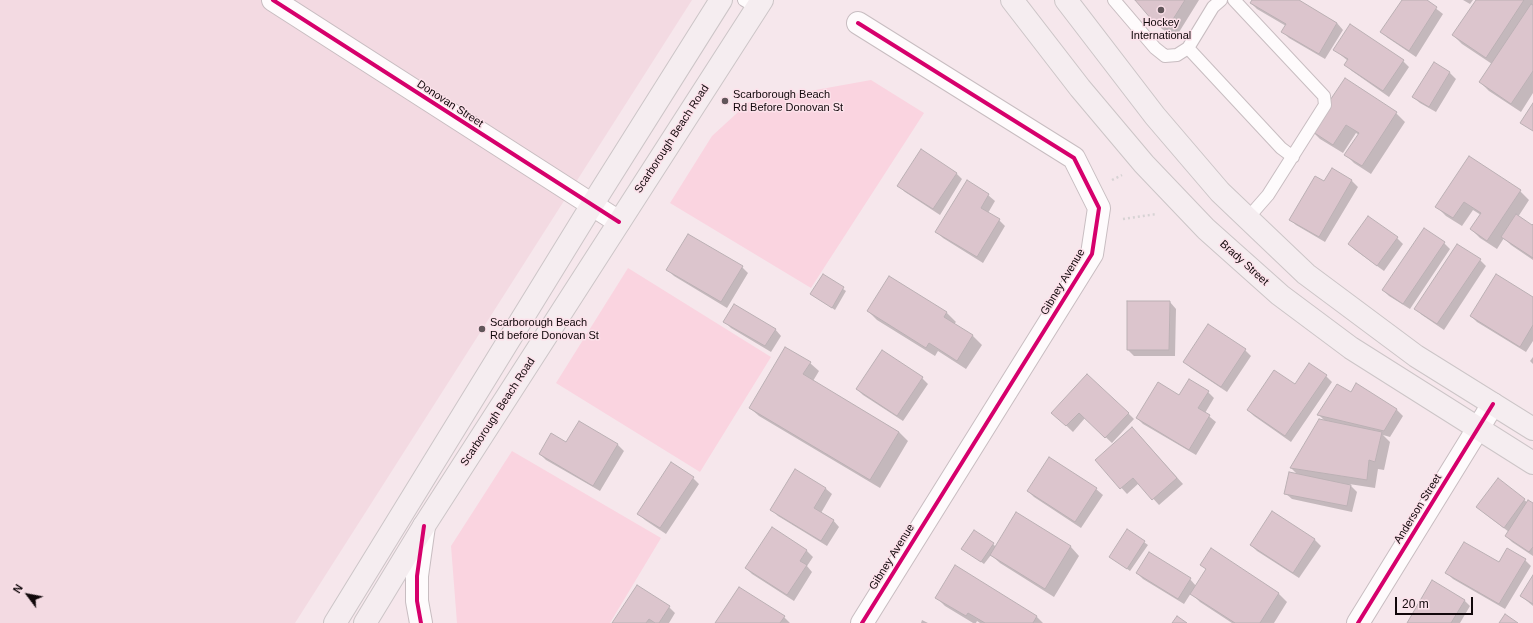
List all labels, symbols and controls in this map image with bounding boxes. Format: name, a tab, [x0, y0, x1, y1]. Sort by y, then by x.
marker: Hockey International	[1156, 5, 1166, 15]
place label: Hockey International	[1131, 16, 1191, 42]
street label: Donovan Street	[414, 78, 486, 130]
street label: Scarborough Beach Road	[632, 82, 712, 196]
place label: Scarborough Beach Rd Before Donovan St	[733, 88, 843, 114]
marker: Scarborough Beach Rd Before Donovan St	[720, 96, 730, 106]
street label: Brady Street	[1217, 238, 1271, 288]
street label: Gibney Avenue	[1038, 246, 1088, 318]
place label: Scarborough Beach Rd before Donovan St	[490, 316, 599, 342]
marker: Scarborough Beach Rd before Donovan St	[477, 324, 487, 334]
street label: Scarborough Beach Road	[458, 355, 538, 469]
street label: Anderson Street	[1391, 472, 1445, 546]
street label: Gibney Avenue	[867, 522, 917, 592]
north arrow	[8, 575, 48, 615]
text: N	[11, 582, 25, 595]
scale bar	[1397, 589, 1475, 615]
text: 20 m	[1402, 597, 1429, 611]

